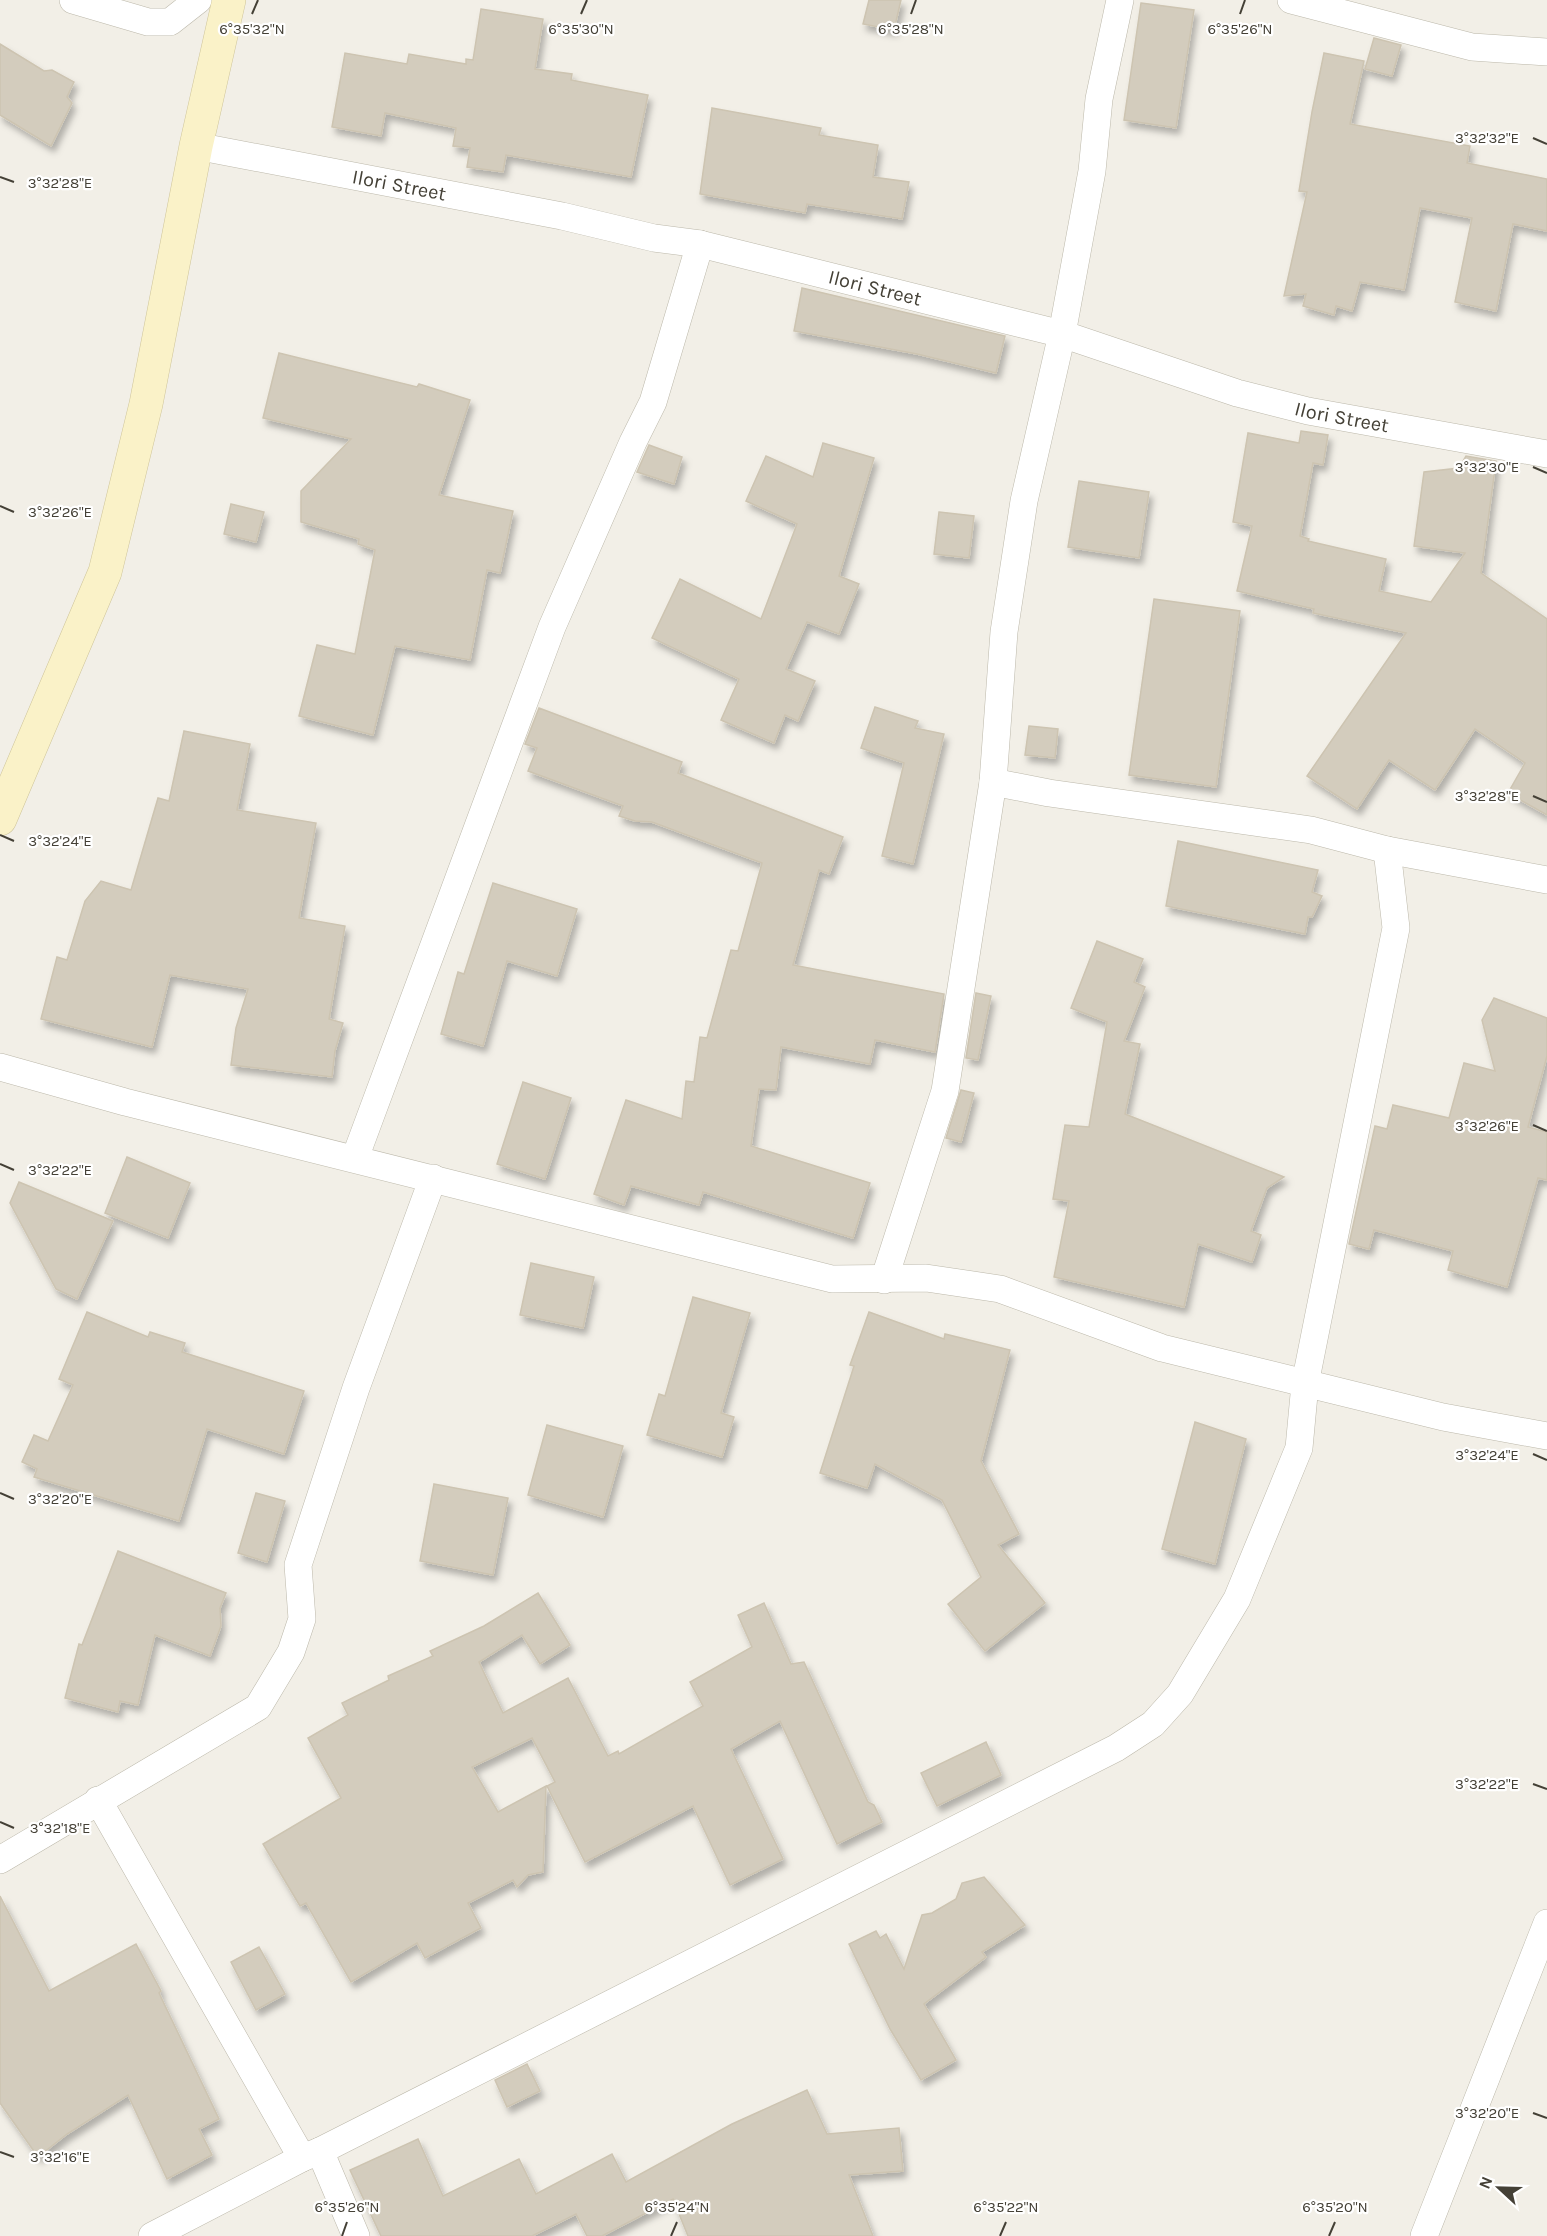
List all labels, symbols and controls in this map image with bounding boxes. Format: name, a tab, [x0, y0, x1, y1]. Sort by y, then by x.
text: 6°35'32"N	[219, 20, 285, 38]
text: 6°35'30"N	[548, 20, 614, 38]
text: 6°35'28"N	[878, 20, 944, 38]
text: 6°35'26"N	[1207, 20, 1273, 38]
text: 3°32'32"E	[1455, 129, 1519, 147]
street label: Ilori Street	[350, 165, 449, 205]
text: 3°32'28"E	[28, 174, 92, 192]
street label: Ilori Street	[826, 265, 924, 310]
street label: Ilori Street	[1292, 397, 1391, 437]
text: 3°32'30"E	[1455, 458, 1519, 476]
text: 3°32'26"E	[28, 503, 92, 521]
text: 3°32'28"E	[1455, 787, 1519, 805]
text: 3°32'24"E	[28, 832, 92, 850]
text: 3°32'26"E	[1455, 1117, 1519, 1135]
text: 3°32'22"E	[28, 1161, 92, 1179]
text: 3°32'24"E	[1455, 1446, 1519, 1464]
text: 3°32'20"E	[28, 1490, 92, 1508]
text: 3°32'22"E	[1455, 1775, 1519, 1793]
text: 3°32'18"E	[30, 1819, 90, 1837]
text: 3°32'20"E	[1455, 2104, 1519, 2122]
text: 3°32'16"E	[30, 2148, 90, 2166]
north arrow	[1469, 2158, 1529, 2218]
text: N	[1475, 2174, 1497, 2191]
text: 6°35'26"N	[314, 2198, 380, 2216]
text: 6°35'24"N	[645, 2198, 709, 2216]
text: 6°35'22"N	[973, 2198, 1039, 2216]
text: 6°35'20"N	[1302, 2198, 1368, 2216]

